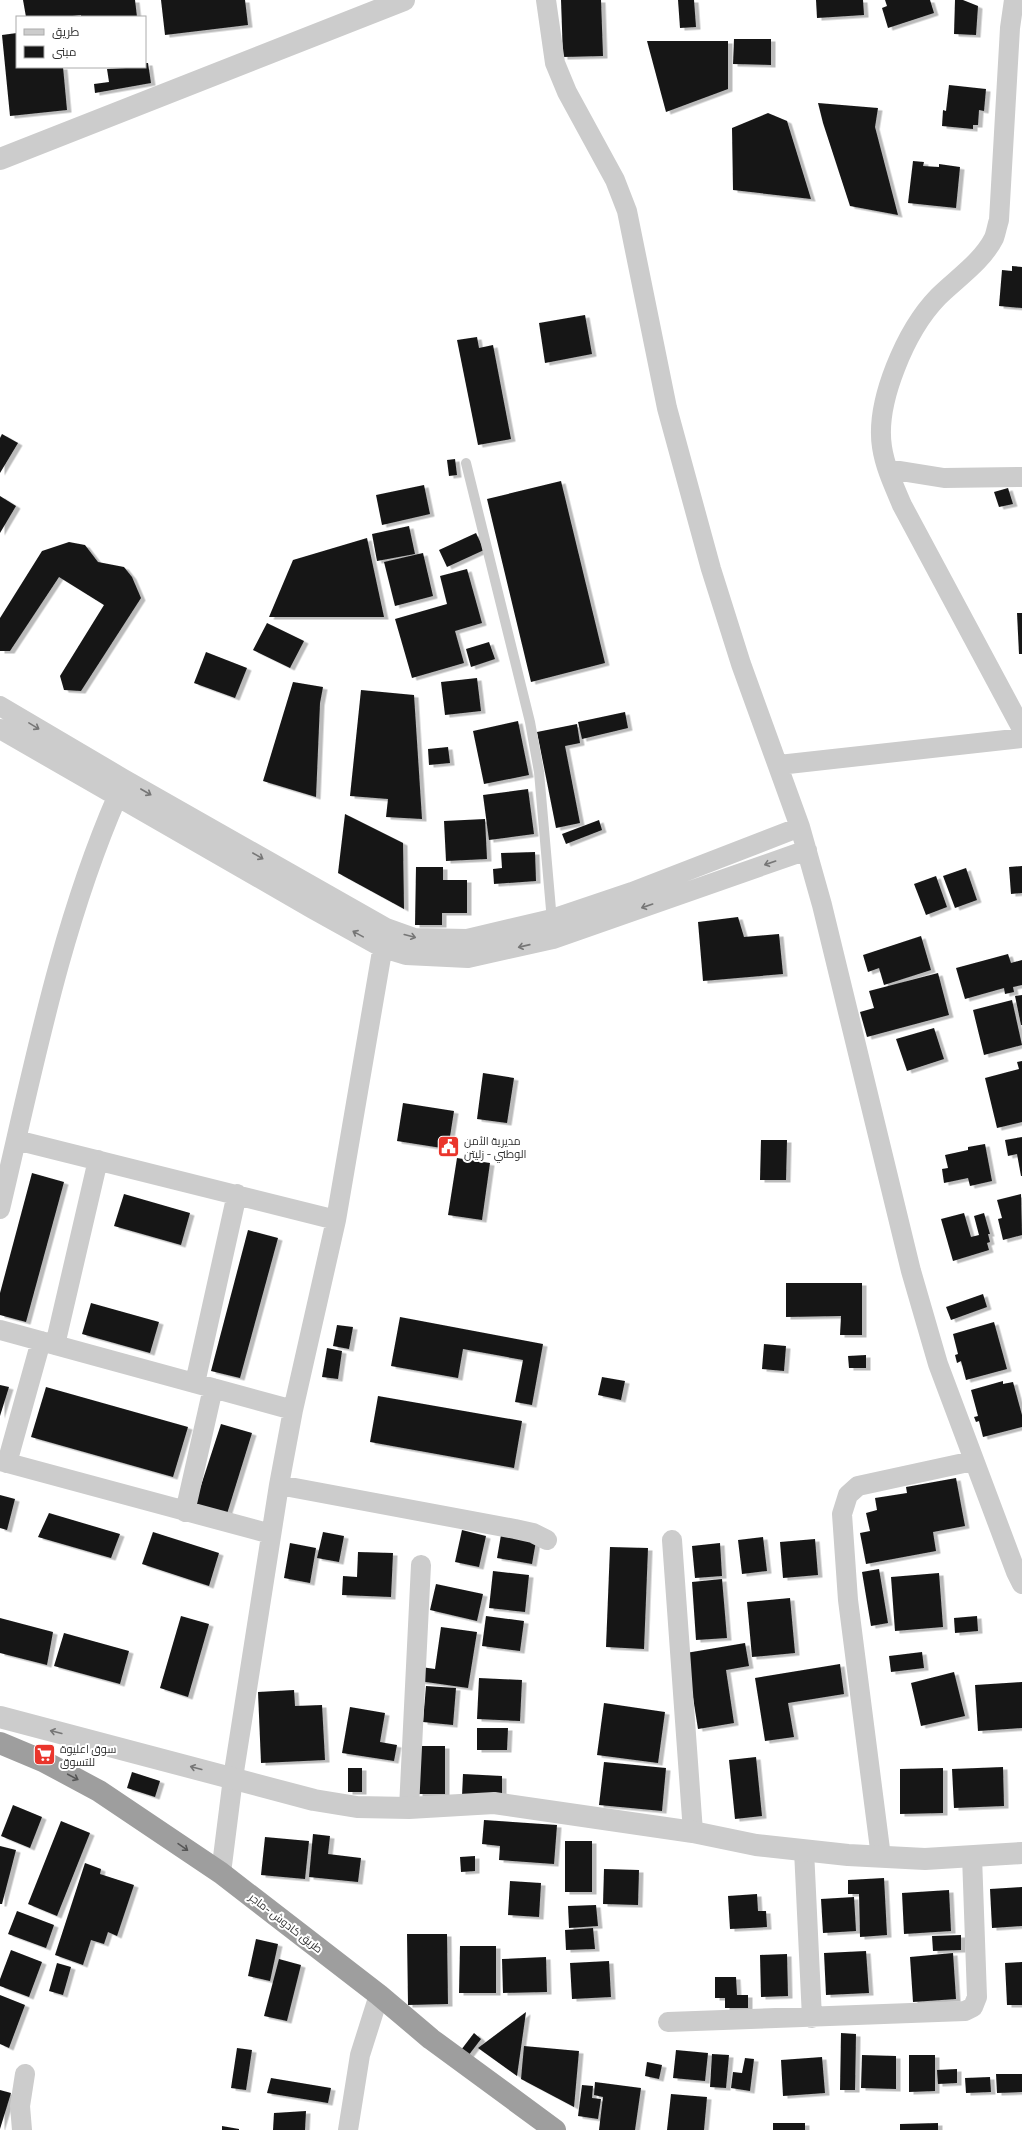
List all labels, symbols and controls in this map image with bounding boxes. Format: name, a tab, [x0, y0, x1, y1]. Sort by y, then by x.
legend	[16, 16, 146, 68]
text: طريق	[52, 22, 80, 41]
text: مبنى	[52, 42, 77, 61]
one-way arrow	[28, 722, 40, 730]
one-way arrow	[140, 788, 152, 796]
one-way arrow	[252, 853, 264, 861]
one-way arrow	[764, 859, 776, 867]
one-way arrow	[642, 902, 654, 910]
one-way arrow	[352, 930, 364, 937]
one-way arrow	[404, 933, 417, 940]
one-way arrow	[517, 942, 530, 950]
place label: مديرية الأمن الوطني - زليتن	[464, 1133, 526, 1163]
public building icon: مديرية الأمن الوطني - زليتن	[436, 1134, 462, 1160]
one-way arrow	[50, 1727, 63, 1735]
place label: سوق اعليوة للتسوق	[60, 1741, 116, 1770]
supermarket icon: سوق اعليوة للتسوق	[32, 1742, 58, 1768]
one-way arrow	[189, 1764, 202, 1771]
one-way arrow	[67, 1774, 79, 1781]
one-way arrow	[177, 1843, 188, 1851]
street label: طريق كادوش -ماجر	[245, 1889, 326, 1957]

